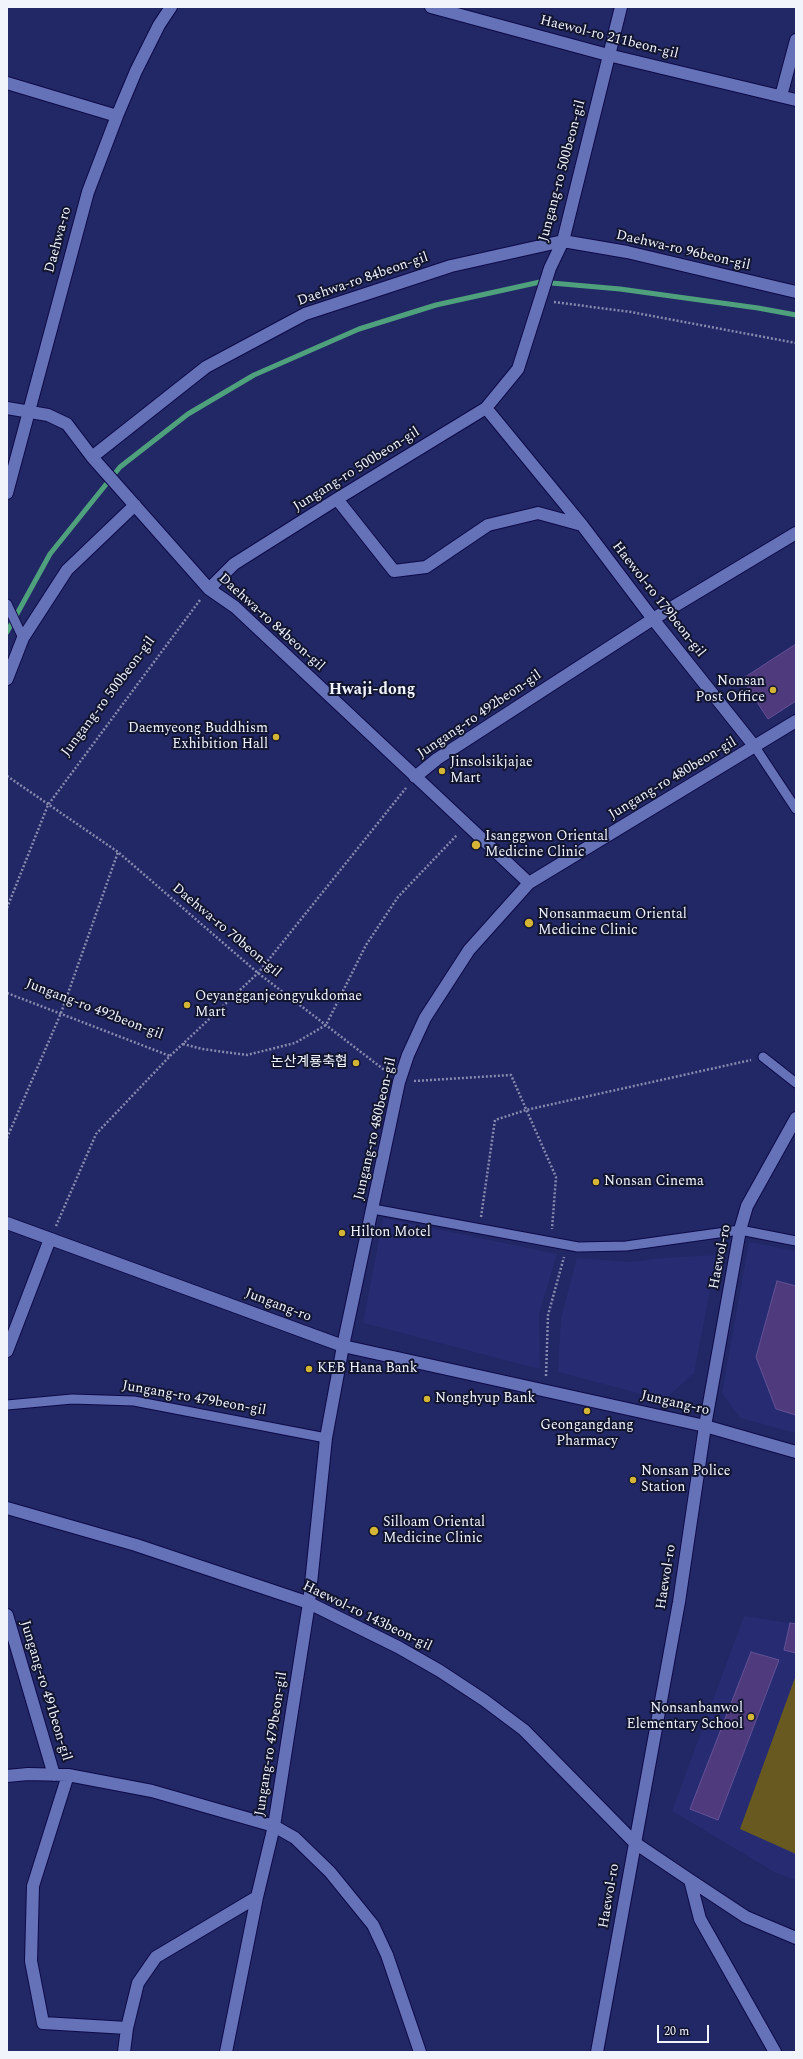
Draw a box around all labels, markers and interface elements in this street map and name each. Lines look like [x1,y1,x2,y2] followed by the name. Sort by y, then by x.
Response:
[538,13,680,63] street label: Haewol-ro 211beon-gil
[536,98,590,244] street label: Jungang-ro 500beon-gil
[42,205,76,275] street label: Daehwa-ro
[614,227,752,275] street label: Daehwa-ro 96beon-gil
[295,250,431,310] street label: Daehwa-ro 84beon-gil
[291,424,423,516] street label: Jungang-ro 500beon-gil
[608,539,708,661] street label: Haewol-ro 179beon-gil
[214,571,328,675] street label: Daehwa-ro 84beon-gil
[58,634,160,760] street label: Jungang-ro 500beon-gil
[415,667,545,763] street label: Jungang-ro 492beon-gil
[696,674,765,706] place label: Nonsan Post Office
[329,681,415,701] district label: Hwaji-dong
[768,685,778,695] marker: Nonsan Post Office
[128,721,268,754] place label: Daemyeong Buddhism Exhibition Hall
[271,732,281,742] marker: Daemyeong Buddhism Exhibition Hall
[606,734,740,824] street label: Jungang-ro 480beon-gil
[450,755,533,788] place label: Jinsolsikjajae Mart
[437,766,447,776] marker: Jinsolsikjajae Mart
[485,829,608,862] place label: Isanggwon Oriental Medicine Clinic
[470,839,482,851] marker: Isanggwon Oriental Medicine Clinic
[168,880,284,982] street label: Daehwa-ro 70beon-gil
[538,907,687,940] place label: Nonsanmaeum Oriental Medicine Clinic
[523,917,535,929] marker: Nonsanmaeum Oriental Medicine Clinic
[23,976,165,1044] street label: Jungang-ro 492beon-gil
[195,989,362,1022] place label: Oeyangganjeongyukdomae Mart
[182,1000,192,1010] marker: Oeyangganjeongyukdomae Mart
[271,1055,348,1071] place label: 논산계룡축협
[351,1056,401,1202] street label: Jungang-ro 480beon-gil
[351,1058,361,1068] marker: 논산계룡축협
[604,1174,704,1190] place label: Nonsan Cinema
[591,1177,601,1187] marker: Nonsan Cinema
[707,1223,735,1291] street label: Haewol-ro
[350,1225,431,1241] place label: Hilton Motel
[337,1228,347,1238] marker: Hilton Motel
[243,1286,313,1326] street label: Jungang-ro
[317,1361,418,1377] place label: KEB Hana Bank
[304,1364,314,1374] marker: KEB Hana Bank
[121,1378,267,1420] street label: Jungang-ro 479beon-gil
[639,1388,711,1420] street label: Jungang-ro
[435,1391,535,1407] place label: Nonghyup Bank
[422,1394,432,1404] marker: Nonghyup Bank
[582,1406,592,1416] marker: Geongangdang Pharmacy
[540,1418,634,1450] place label: Geongangdang Pharmacy
[641,1464,731,1496] place label: Nonsan Police Station
[628,1475,638,1485] marker: Nonsan Police Station
[383,1515,485,1548] place label: Silloam Oriental Medicine Clinic
[368,1525,380,1537] marker: Silloam Oriental Medicine Clinic
[654,1543,680,1611] street label: Haewol-ro
[300,1578,434,1656] street label: Haewol-ro 143beon-gil
[16,1619,74,1763] street label: Jungang-ro 491beon-gil
[252,1671,292,1817] street label: Jungang-ro 479beon-gil
[627,1701,743,1734] place label: Nonsanbanwol Elementary School
[746,1712,756,1722] marker: Nonsanbanwol Elementary School
[596,1862,624,1930] street label: Haewol-ro
[659,2017,711,2043] scale bar
[664,2022,689,2041] text: 20 m

